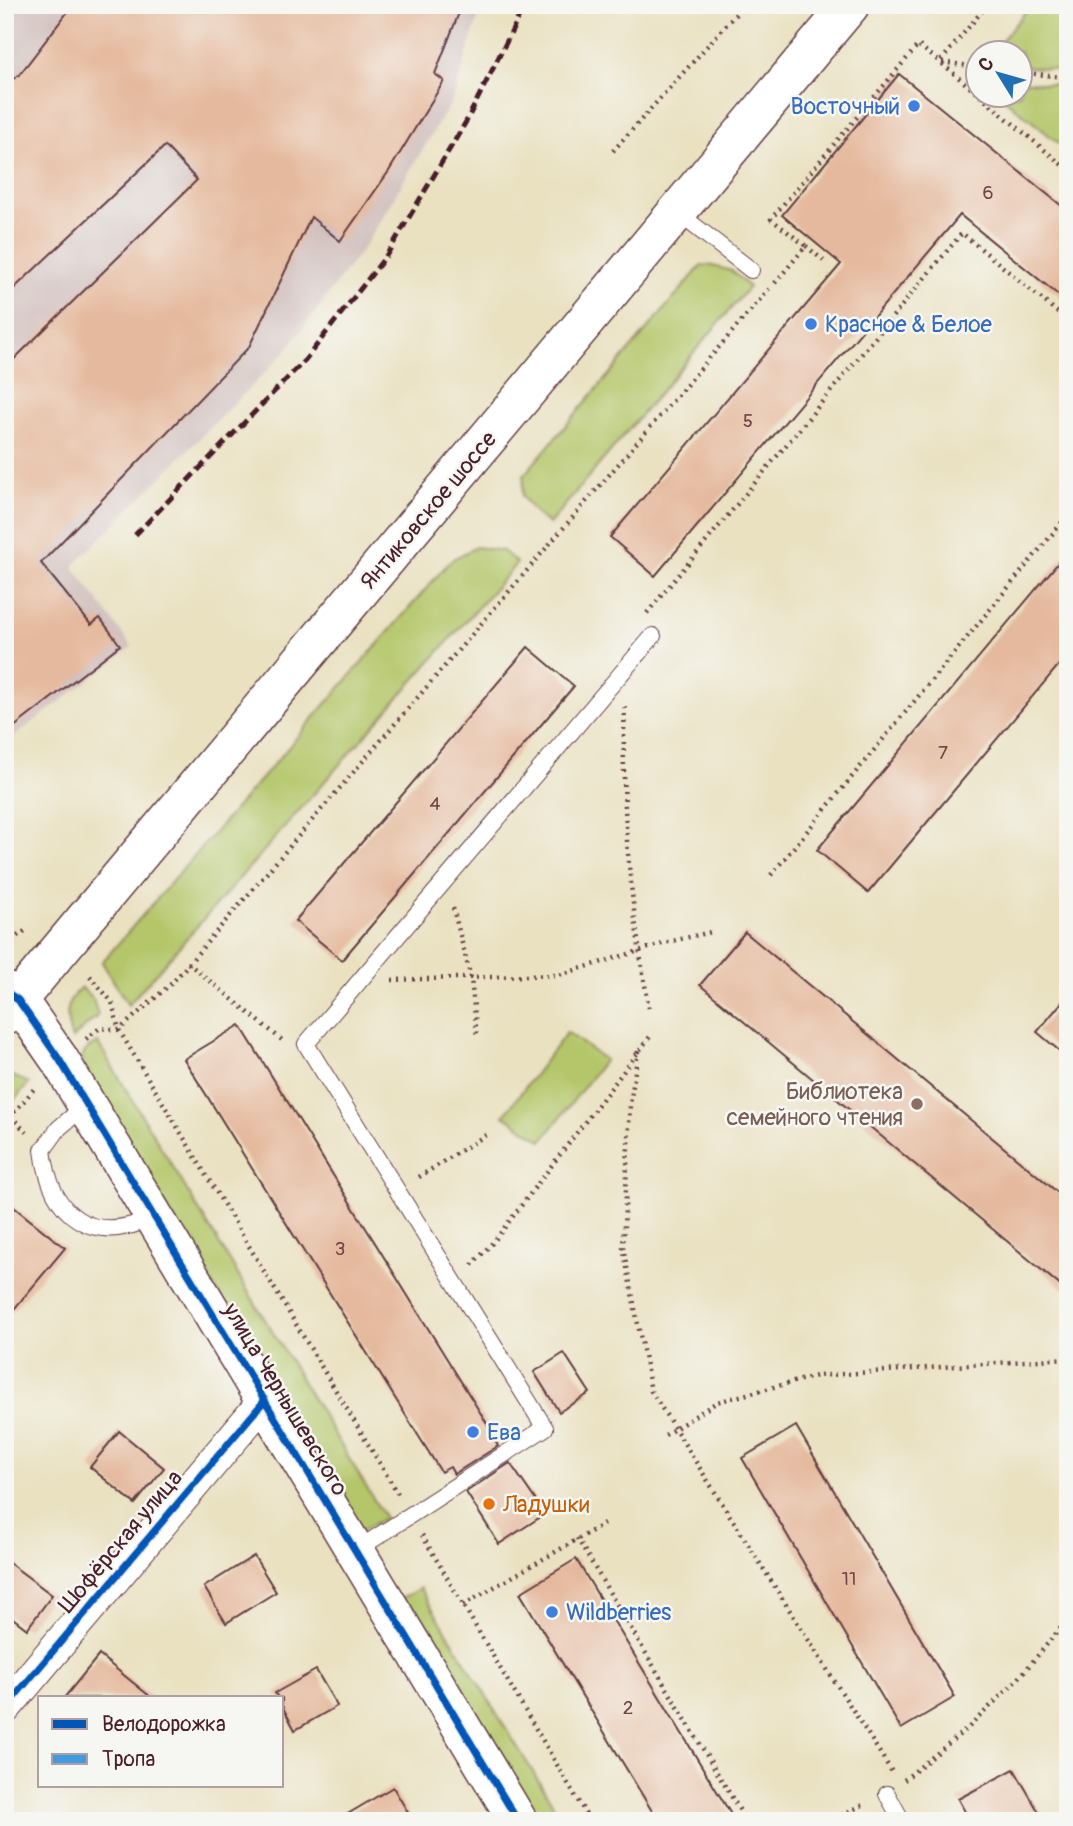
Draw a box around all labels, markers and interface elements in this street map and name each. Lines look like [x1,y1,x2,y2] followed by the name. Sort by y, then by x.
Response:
[964,38,1034,108] north arrow
[973,52,999,76] text: С
[791,92,900,121] place label: Восточный
[906,98,922,114] marker: Восточный
[982,181,994,205] house number: 6
[825,310,993,339] place label: Красное & Белое
[803,316,819,332] marker: Красное & Белое
[743,409,753,433] house number: 5
[354,425,503,595] street label: Янтиковское шоссе
[938,741,948,765] house number: 7
[429,792,441,816] house number: 4
[726,1077,903,1132] place label: Библиотека семейного чтения
[909,1096,925,1112] marker: Библиотека семейного чтения
[335,1237,345,1261] house number: 3
[216,1297,355,1501] street label: улица Чернышевского
[487,1418,521,1447] place label: Ева
[465,1424,481,1440] marker: Ева
[52,1464,189,1619] street label: Шофёрская улица
[502,1490,590,1519] place label: Ладушки
[481,1496,497,1512] marker: Ладушки
[842,1567,856,1591] house number: 11
[566,1598,671,1627] place label: Wildberries
[544,1604,560,1620] marker: Wildberries
[38,1696,284,1787] legend
[623,1696,633,1720] house number: 2
[102,1711,226,1738] text: Велодорожка
[102,1746,155,1773] text: Тропа

